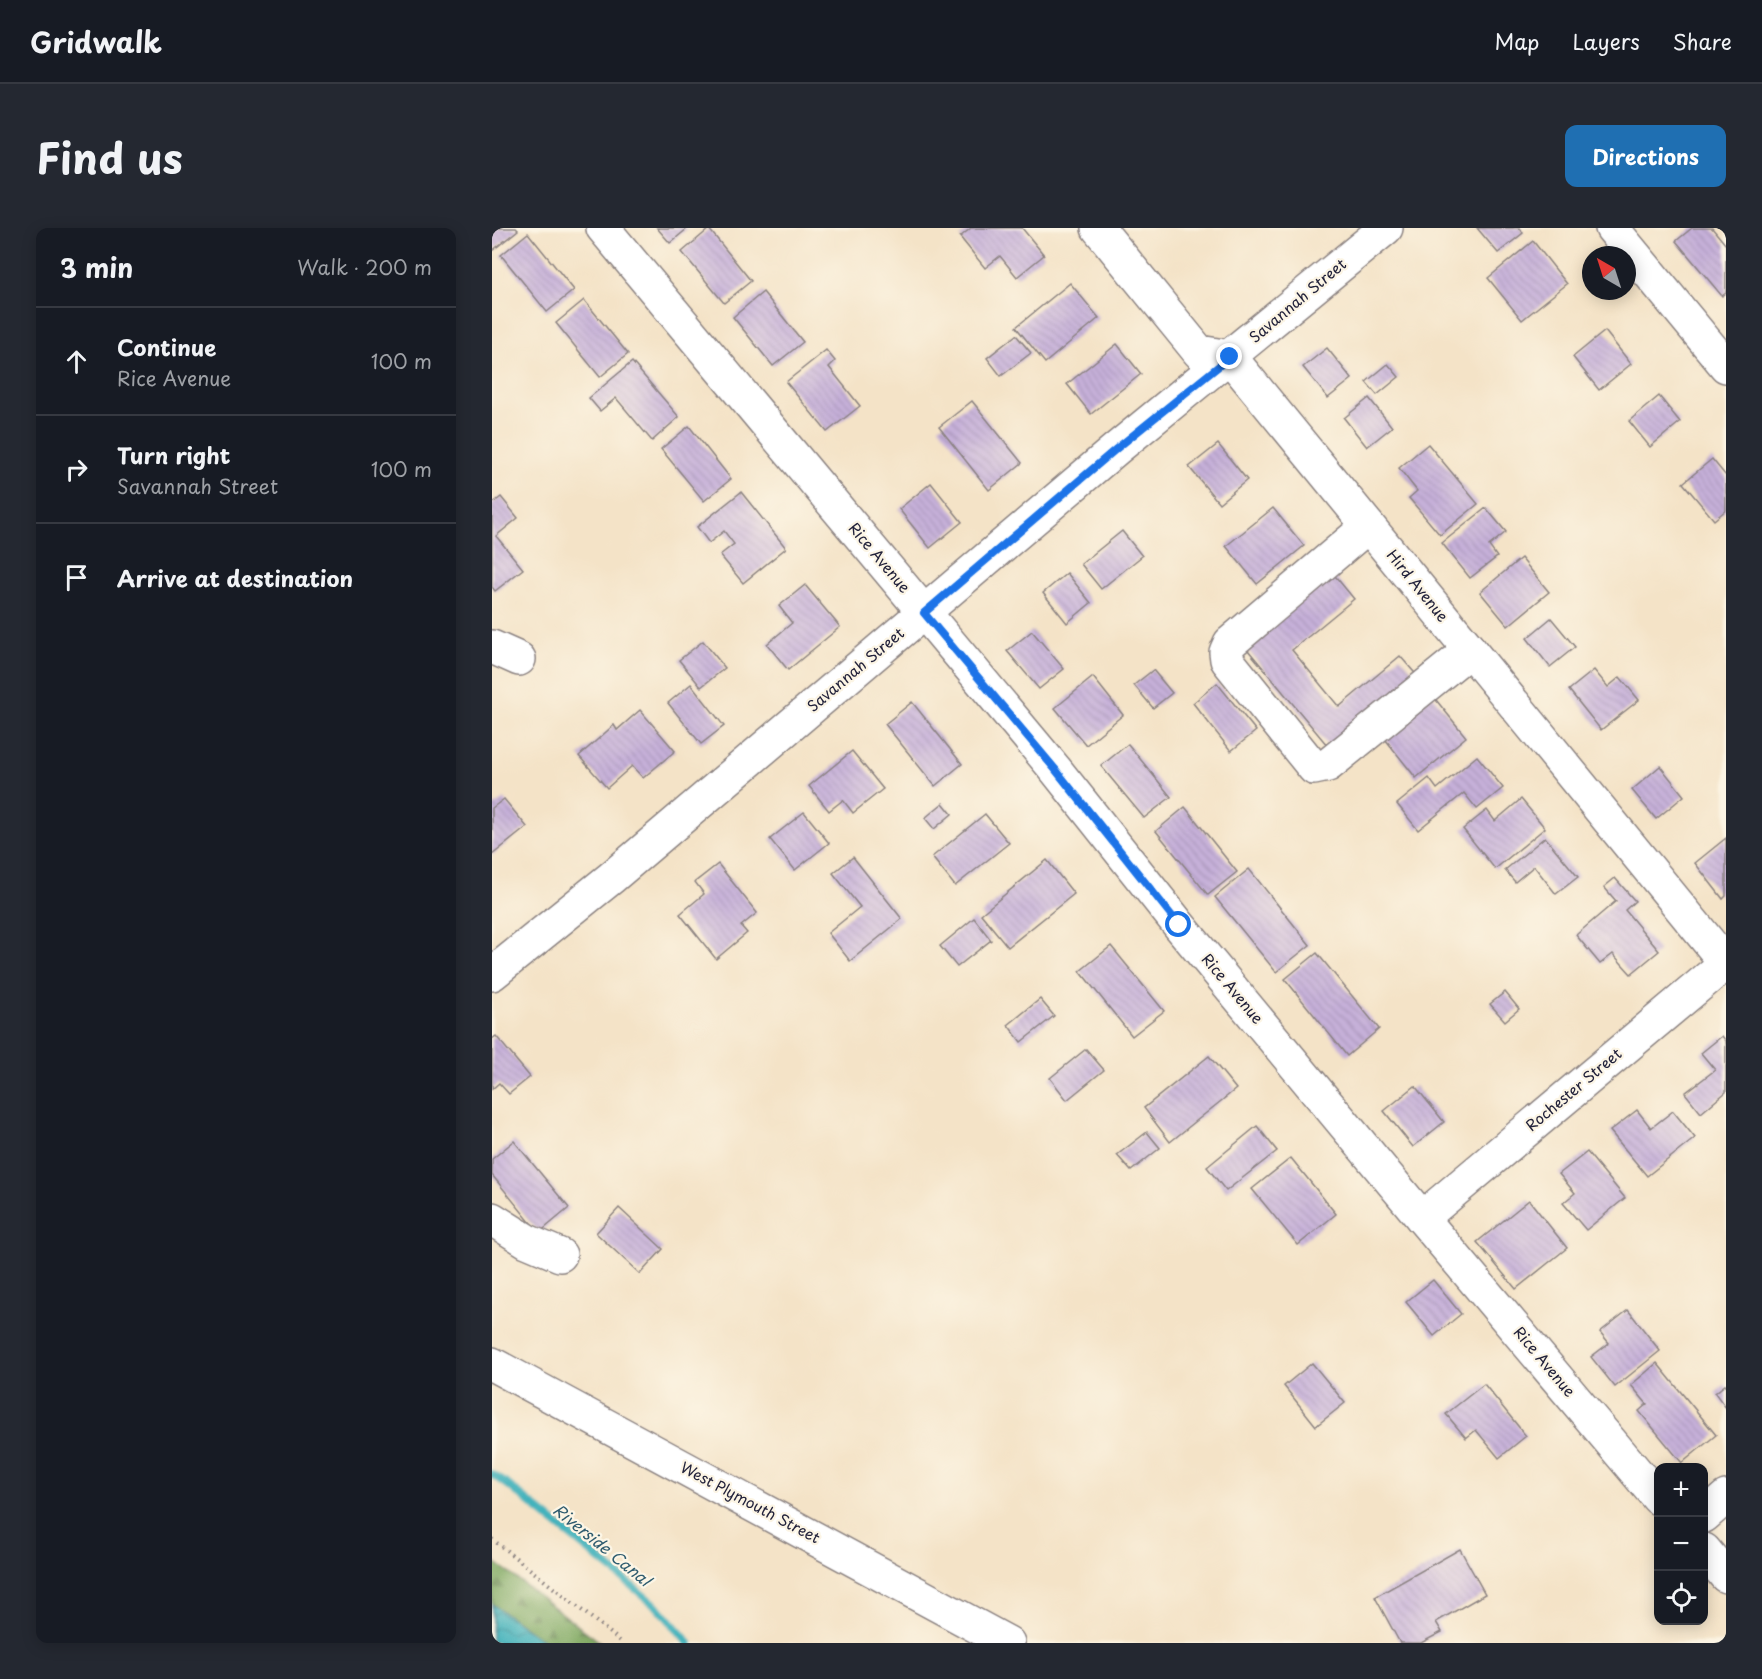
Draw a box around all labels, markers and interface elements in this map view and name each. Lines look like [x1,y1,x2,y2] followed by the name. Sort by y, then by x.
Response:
[30,20,162,63] text: Gridwalk
[1495,25,1539,57] text: Map
[1572,25,1640,57] text: Layers
[1673,25,1732,57] text: Share
[36,125,183,188] text: Find us
[1565,125,1726,187] button: Directions
[1582,246,1636,300] north arrow
[60,248,133,287] text: 3 min
[297,252,432,282] text: Walk · 200 m
[1243,252,1351,347] street label: Savannah Street
[117,330,216,363] text: Continue
[1216,343,1242,369] route end
[60,345,93,378] icon: ahead
[371,346,432,376] text: 100 m
[117,363,231,393] text: Rice Avenue
[117,438,230,471] text: Turn right
[60,453,93,486] icon: right
[371,454,432,484] text: 100 m
[117,471,278,501] text: Savannah Street
[844,517,916,597] street label: Rice Avenue
[1382,544,1455,626] street label: Hird Avenue
[60,561,93,594] icon: arrive
[117,561,353,594] text: Arrive at destination
[801,621,909,716] street label: Savannah Street
[1165,911,1191,937] route start
[1197,948,1269,1028] street label: Rice Avenue
[1520,1042,1626,1136] street label: Rochester Street
[1509,1321,1581,1401] street label: Rice Avenue
[677,1455,825,1548] street label: West Plymouth Street
[1654,1463,1708,1625] map controls
[1654,1463,1708,1517] button: +
[549,1497,659,1593] water label: Riverside Canal
[1654,1517,1708,1571] button: −
[1654,1571,1708,1625] button: locate

